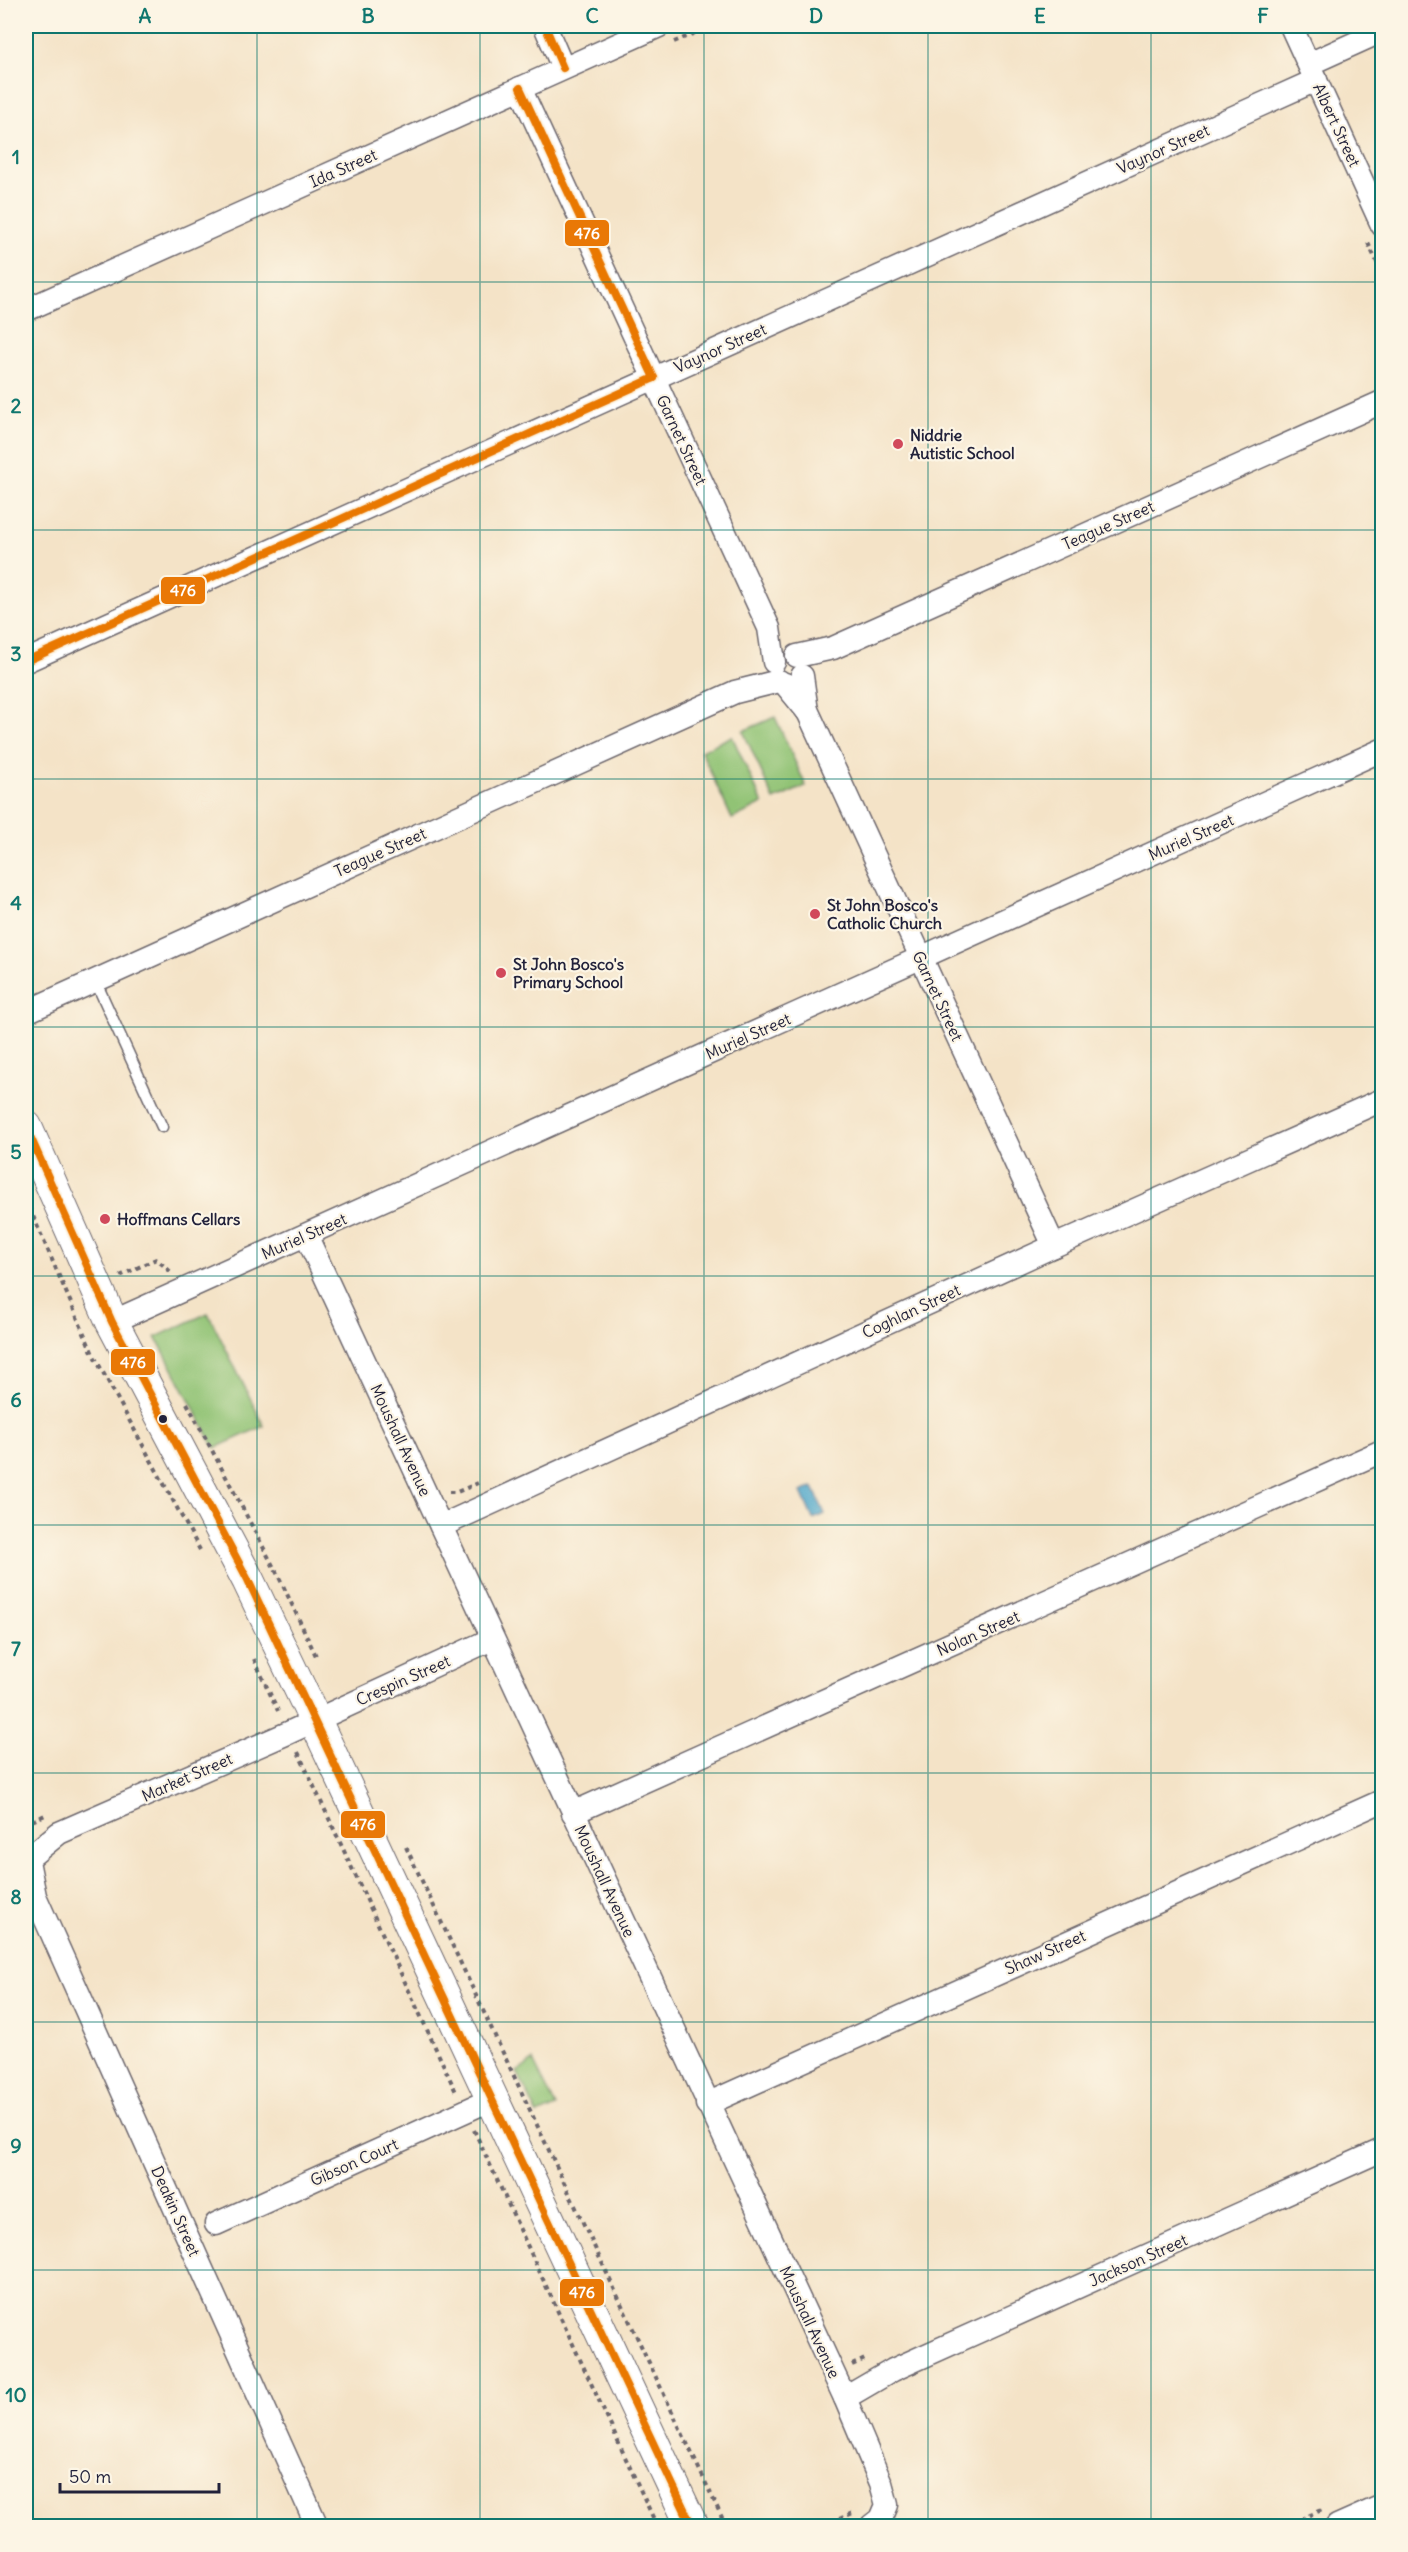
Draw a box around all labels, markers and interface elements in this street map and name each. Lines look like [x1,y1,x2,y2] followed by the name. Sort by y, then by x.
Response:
[139,3,152,28] text: A
[361,3,375,28] text: B
[585,3,599,28] text: C
[809,3,823,28] text: D
[1034,3,1046,28] text: E
[1257,3,1269,28] text: F
[1309,80,1365,170] street label: Albert Street
[1114,120,1213,178] street label: Vaynor Street
[12,144,20,169] text: 1
[306,144,380,192] street label: Ida Street
[564,219,610,247] line badge: 476
[574,223,600,243] text: 476
[671,319,770,377] street label: Vaynor Street
[652,392,712,489] street label: Garnet Street
[11,393,22,418] text: 2
[910,425,1015,463] place label: Niddrie Autistic School
[891,437,905,451] marker: Niddrie Autistic School
[1059,496,1158,554] street label: Teague Street
[160,576,206,605] line badge: 476
[170,580,196,600] text: 476
[10,641,22,666] text: 3
[1145,809,1237,865] street label: Muriel Street
[331,823,430,881] street label: Teague Street
[10,890,22,915] text: 4
[827,895,942,933] place label: St John Bosco's Catholic Church
[808,907,822,921] marker: St John Bosco's Catholic Church
[908,948,968,1045] street label: Garnet Street
[513,954,624,993] place label: St John Bosco's Primary School
[494,966,508,980] marker: St John Bosco's Primary School
[702,1008,794,1064] street label: Muriel Street
[10,1139,22,1164] text: 5
[258,1208,350,1264] street label: Muriel Street
[117,1209,240,1229] place label: Hoffmans Cellars
[98,1212,112,1226] marker: Hoffmans Cellars
[859,1279,964,1342] street label: Coghlan Street
[110,1348,156,1376] line badge: 476
[120,1352,146,1372] text: 476
[366,1381,436,1499] street label: Moushall Avenue
[10,1387,22,1412] text: 6
[157,1413,169,1425] unlabelled marker
[934,1606,1023,1660] street label: Nolan Street
[11,1636,21,1661] text: 7
[353,1650,454,1710] street label: Crespin Street
[139,1748,236,1806] street label: Market Street
[340,1810,386,1839] line badge: 476
[350,1814,376,1834] text: 476
[570,1822,640,1940] street label: Moushall Avenue
[10,1884,22,1909] text: 8
[1001,1925,1089,1979] street label: Shaw Street
[10,2133,22,2158] text: 9
[307,2134,402,2190] street label: Gibson Court
[147,2163,205,2260] street label: Deakin Street
[1086,2229,1191,2291] street label: Jackson Street
[775,2263,845,2381] street label: Moushall Avenue
[559,2278,605,2307] line badge: 476
[569,2282,595,2302] text: 476
[5,2382,27,2407] text: 10
[60,2456,219,2494] scale bar
[69,2465,111,2488] text: 50 m

